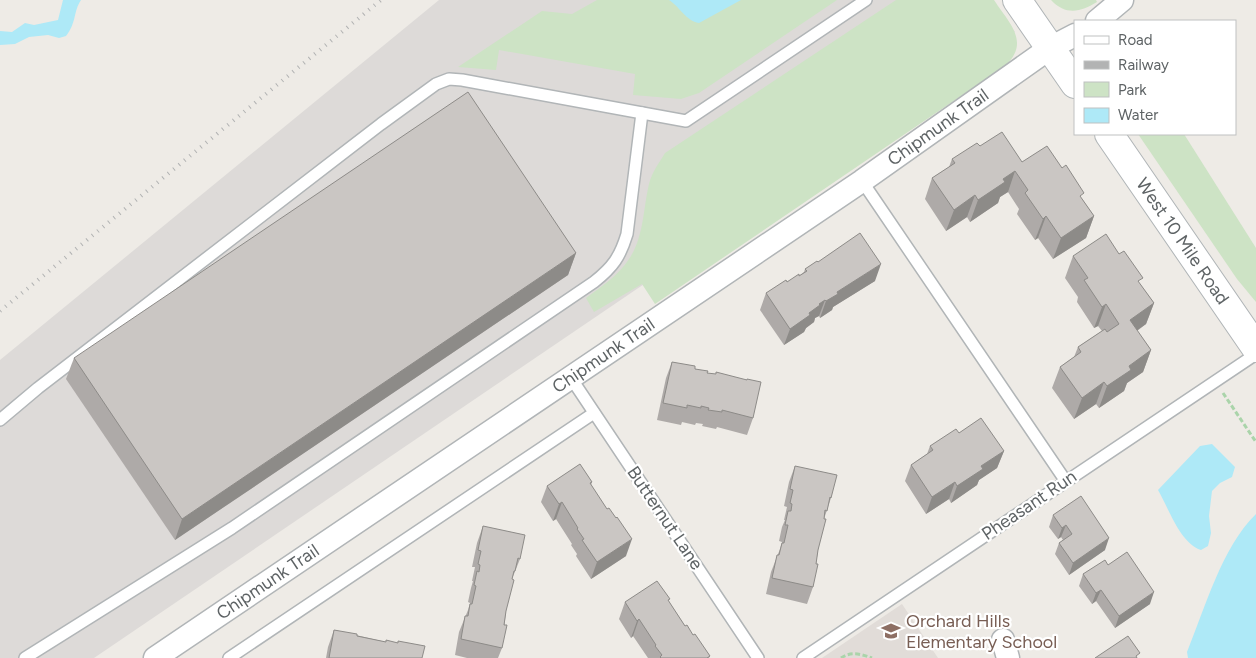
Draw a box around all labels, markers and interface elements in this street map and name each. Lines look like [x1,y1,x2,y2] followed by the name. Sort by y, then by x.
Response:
[1074,20,1236,135] legend
[1118,31,1153,49] text: Road
[1118,56,1169,74] text: Railway
[1118,81,1147,99] text: Park
[883,84,993,171] street label: Chipmunk Trail
[1118,106,1158,124] text: Water
[1131,174,1234,309] street label: West 10 Mile Road
[548,313,659,398] street label: Chipmunk Trail
[622,462,708,574] street label: Butternut Lane
[977,465,1081,545] street label: Pheasant Run
[212,540,323,624] street label: Chipmunk Trail
[906,610,1057,653] place label: Orchard Hills Elementary School
[880,620,902,642] school or university icon: Orchard Hills Elementary School

